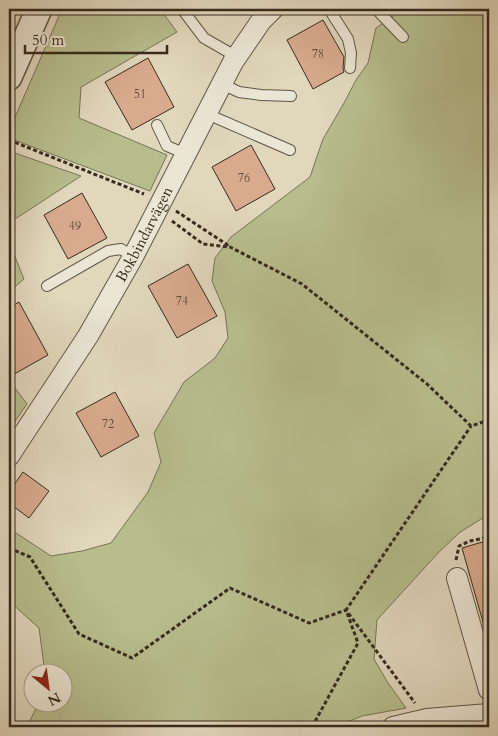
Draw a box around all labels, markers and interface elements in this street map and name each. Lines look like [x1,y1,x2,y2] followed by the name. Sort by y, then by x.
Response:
[25,22,168,54] scale bar
[32,30,64,50] text: 50 m
[312,46,324,62] house number: 78
[134,86,146,102] house number: 51
[238,170,250,186] house number: 76
[111,183,178,286] street label: Bokbindarvägen
[69,218,81,234] house number: 49
[176,293,188,309] house number: 74
[102,416,114,432] house number: 72
[22,664,72,714] north arrow
[44,688,64,710] text: N

